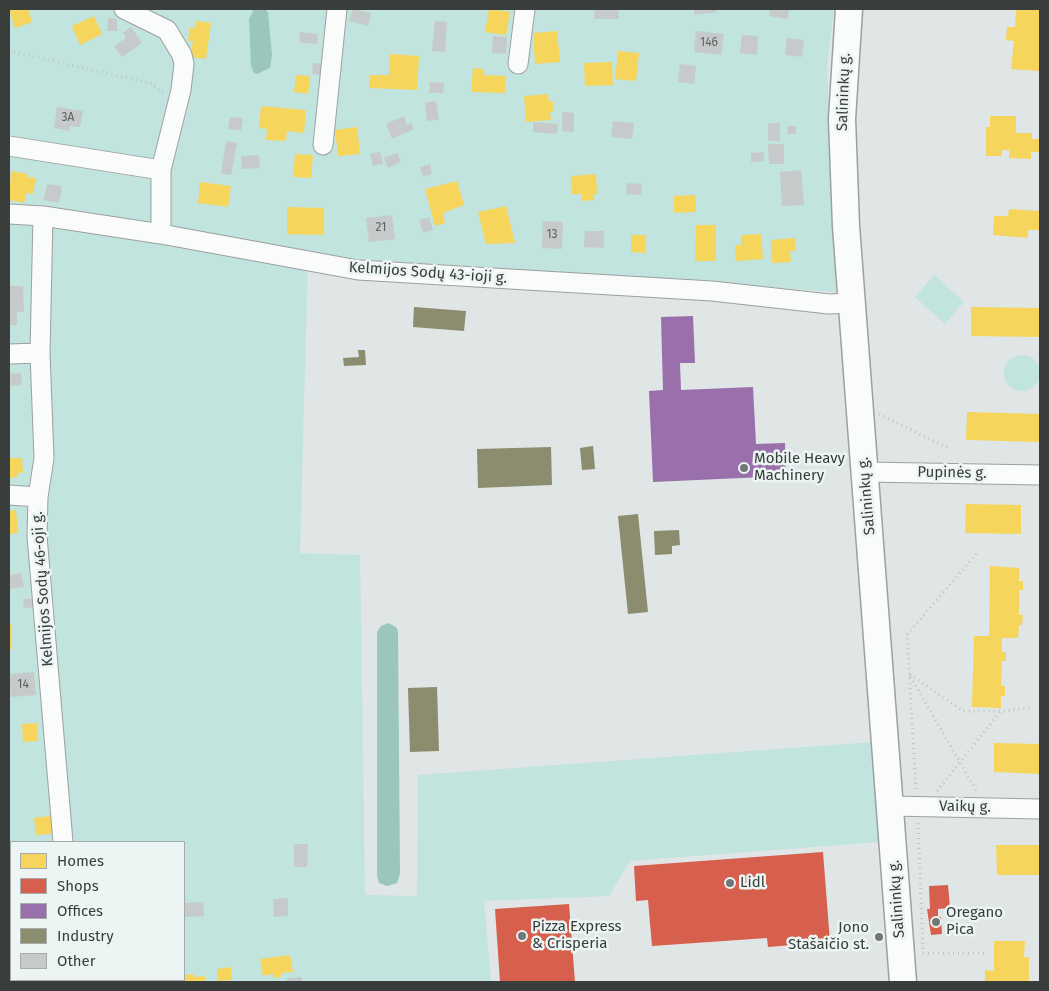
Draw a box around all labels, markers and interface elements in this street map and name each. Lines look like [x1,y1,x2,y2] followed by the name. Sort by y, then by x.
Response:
[700,36,718,50] house number: 146
[834,53,854,131] street label: Salininkų g.
[62,111,74,125] house number: 3A
[376,221,386,235] house number: 21
[546,228,558,242] house number: 13
[348,258,508,288] street label: Kelmijos Sodų 43-ioji g.
[754,450,845,485] place label: Mobile Heavy Machinery
[855,456,879,536] street label: Salininkų g.
[738,462,750,474] marker: Mobile Heavy Machinery
[917,463,987,483] street label: Pupinės g.
[29,511,57,667] street label: Kelmijos Sodų 46-oji g.
[17,678,29,692] house number: 14
[939,798,991,816] street label: Vaikų g.
[10,841,185,981] legend
[57,852,104,870] text: Homes
[885,859,909,939] street label: Salininkų g.
[740,874,765,892] place label: Lidl
[57,877,99,895] text: Shops
[724,877,736,889] marker: Lidl
[57,902,103,920] text: Offices
[946,904,1003,939] place label: Oregano Pica
[930,916,942,928] marker: Oregano Pica
[532,918,622,953] place label: Pizza Express & Crisperia
[788,919,869,954] place label: Jono Stašaičio st.
[57,927,114,945] text: Industry
[516,930,528,942] marker: Pizza Express & Crisperia
[873,931,885,943] marker: Jono Stašaičio st.
[57,952,96,970] text: Other

